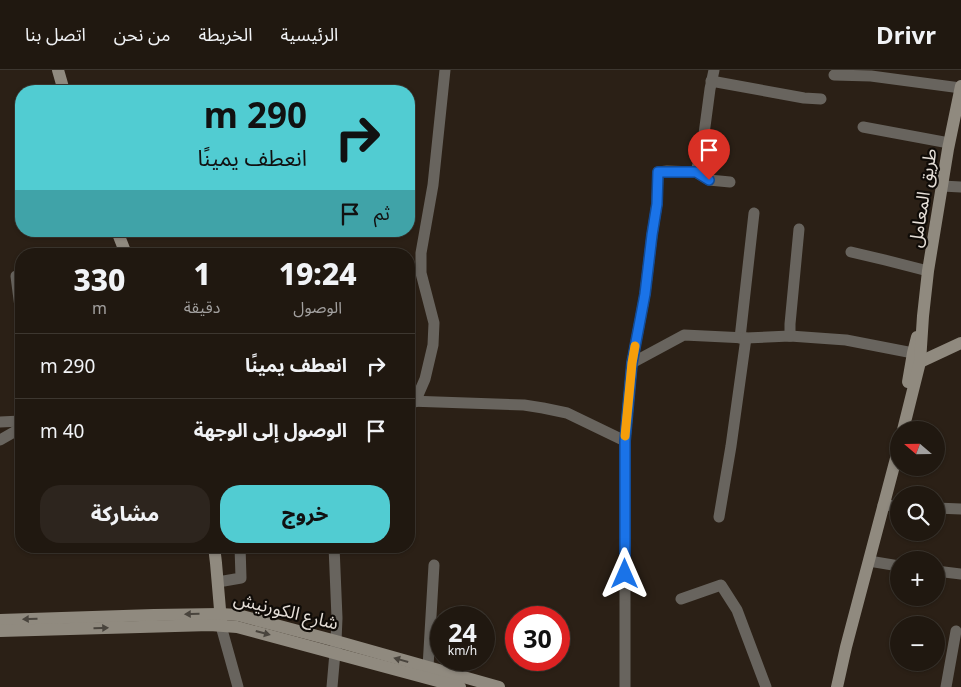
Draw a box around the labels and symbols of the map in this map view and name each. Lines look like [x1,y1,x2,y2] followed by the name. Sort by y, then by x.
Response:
[688,129,730,180] pin
[902,147,942,249] street label: طريق المعامل
[890,421,945,476] north arrow
[598,547,650,599] position arrow
[231,585,341,638] street label: شارع الكورنيش
[505,606,570,671] speed limit sign: 30
[184,610,200,618] one-way arrow
[22,615,38,623] one-way arrow
[93,624,109,632] one-way arrow
[255,630,270,638] one-way arrow
[394,655,409,663] one-way arrow

